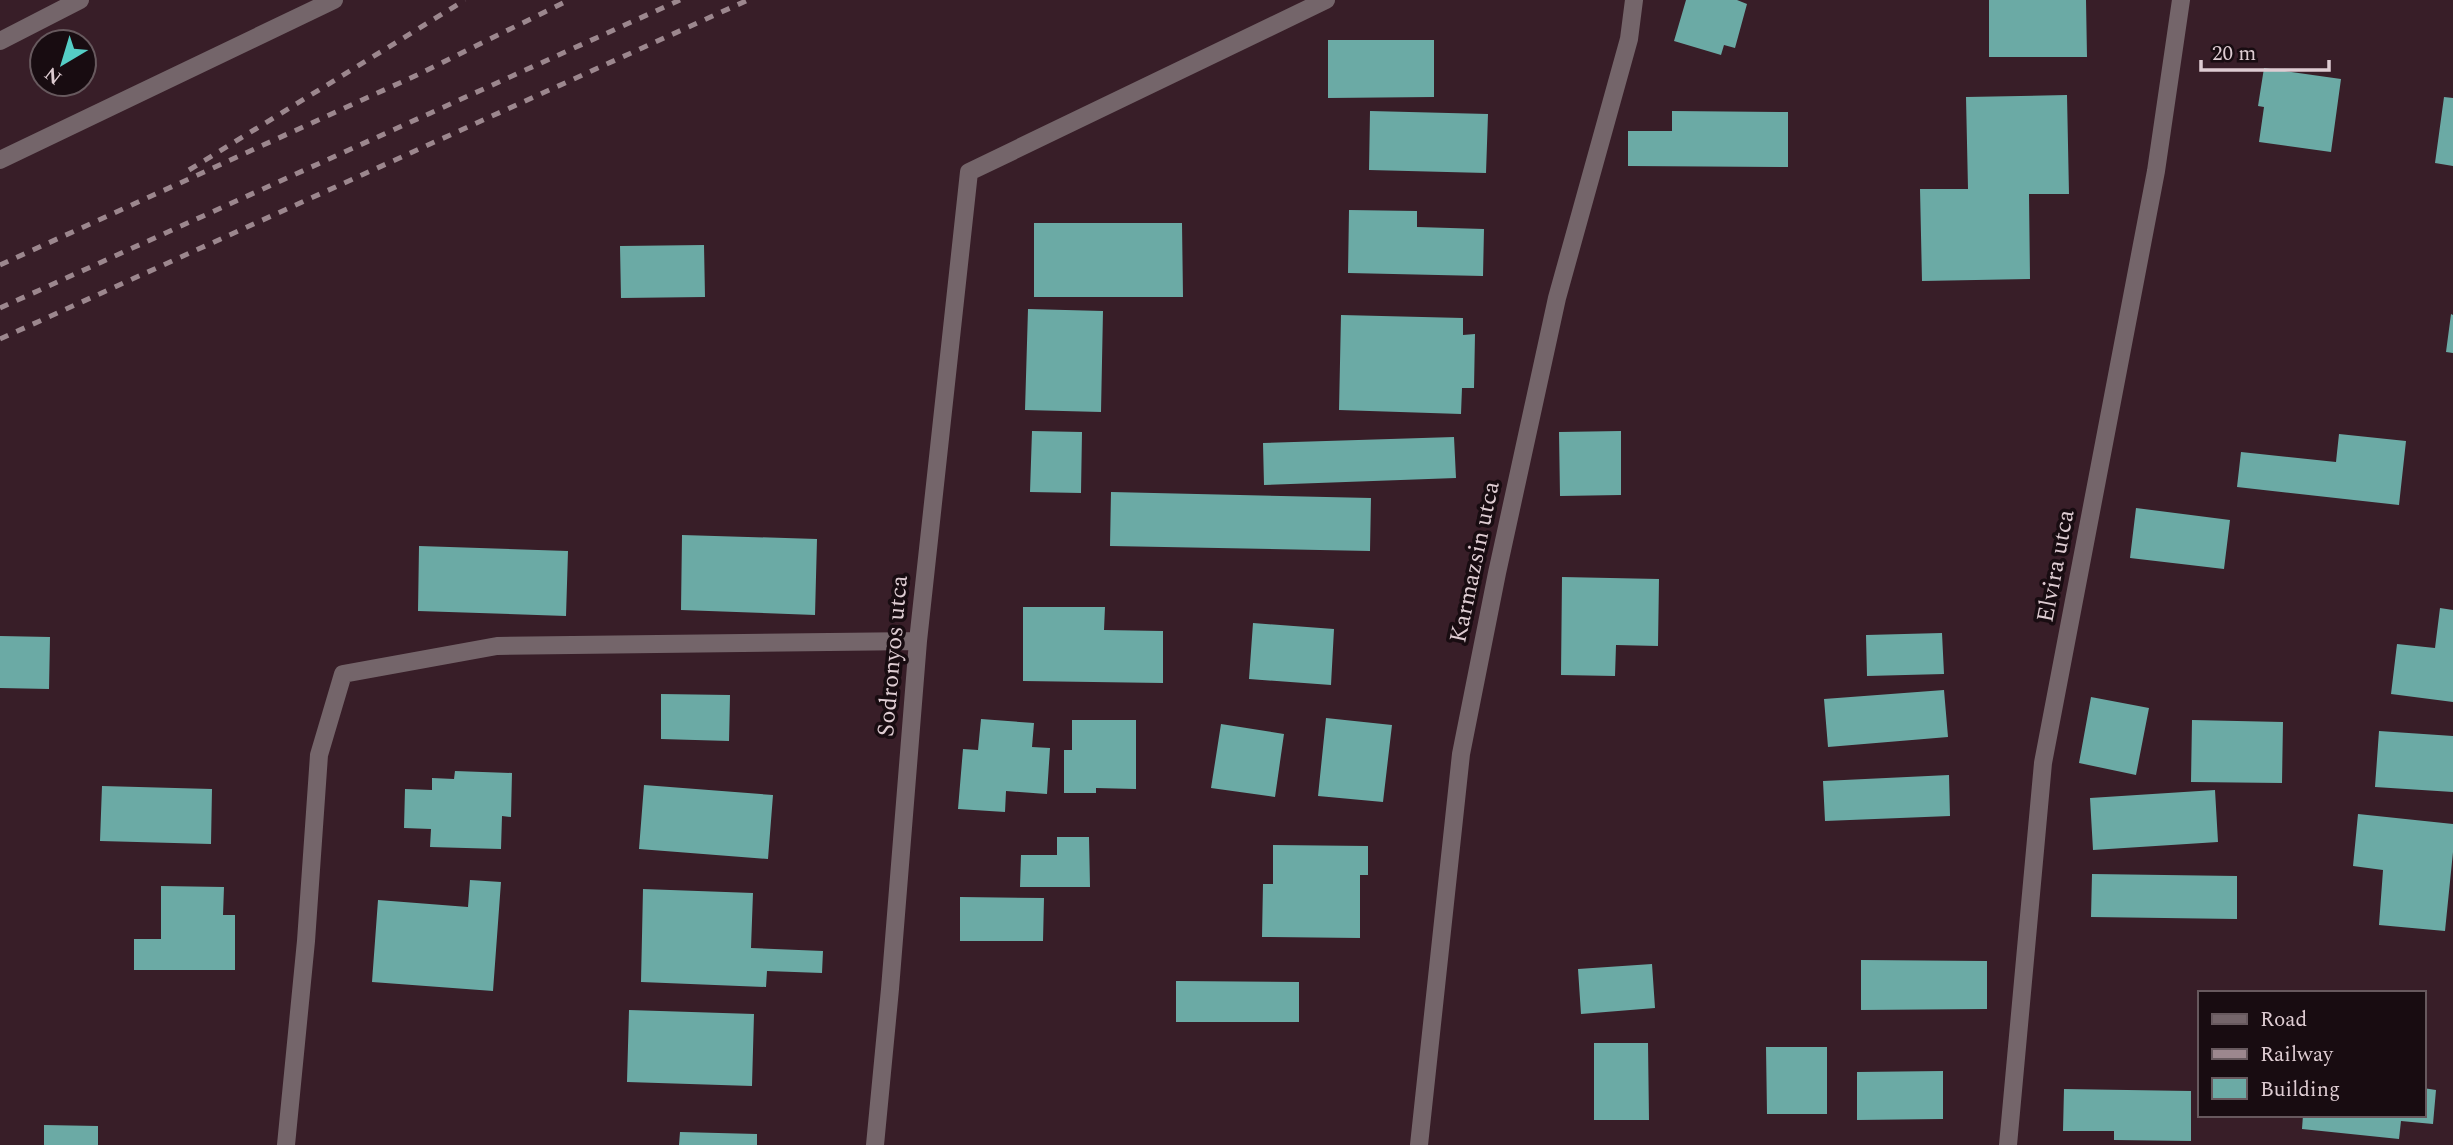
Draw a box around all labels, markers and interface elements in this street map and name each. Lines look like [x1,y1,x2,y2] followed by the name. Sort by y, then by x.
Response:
[28,28,98,98] north arrow
[2201,28,2329,72] scale bar
[2212,38,2256,70] text: 20 m
[38,59,68,91] text: N
[1440,477,1510,646] street label: Karmazsin utca
[2027,506,2085,626] street label: Elvira utca
[868,573,918,738] street label: Sodronyos utca
[2198,991,2425,1117] legend
[2260,1004,2307,1036] text: Road
[2260,1039,2334,1071] text: Railway
[2260,1074,2340,1106] text: Building

